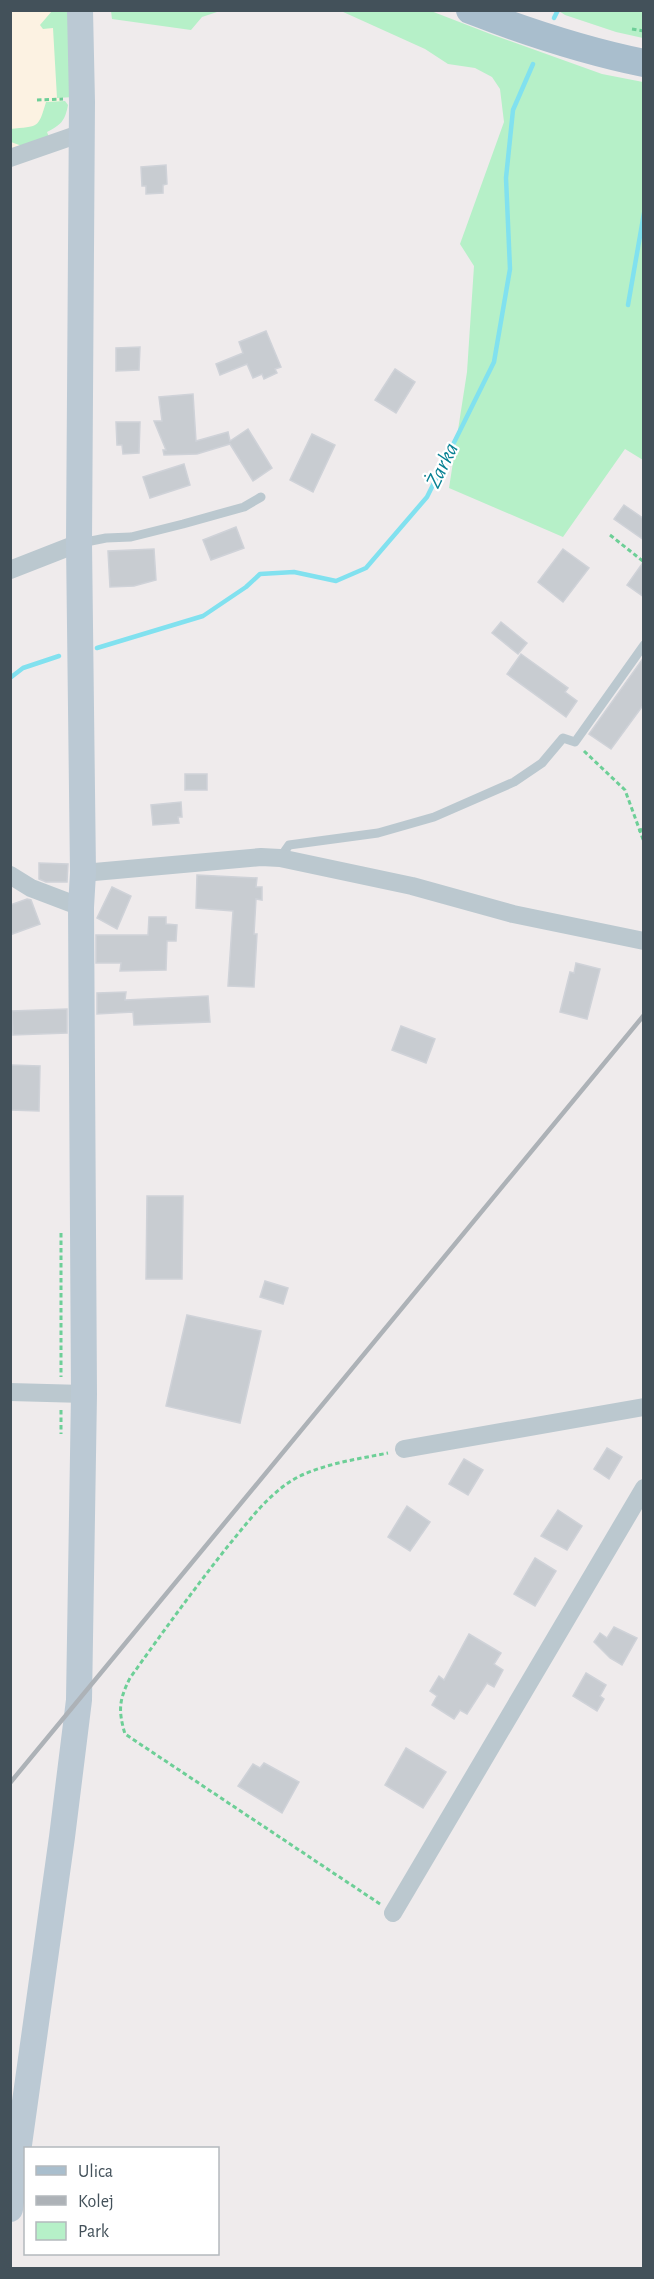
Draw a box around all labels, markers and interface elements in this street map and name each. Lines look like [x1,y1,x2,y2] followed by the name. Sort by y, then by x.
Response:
[422,439,462,491] water label: Żarka
[24,2147,219,2255] legend
[78,2163,113,2181] text: Ulica
[78,2193,114,2211] text: Kolej
[78,2223,110,2241] text: Park

